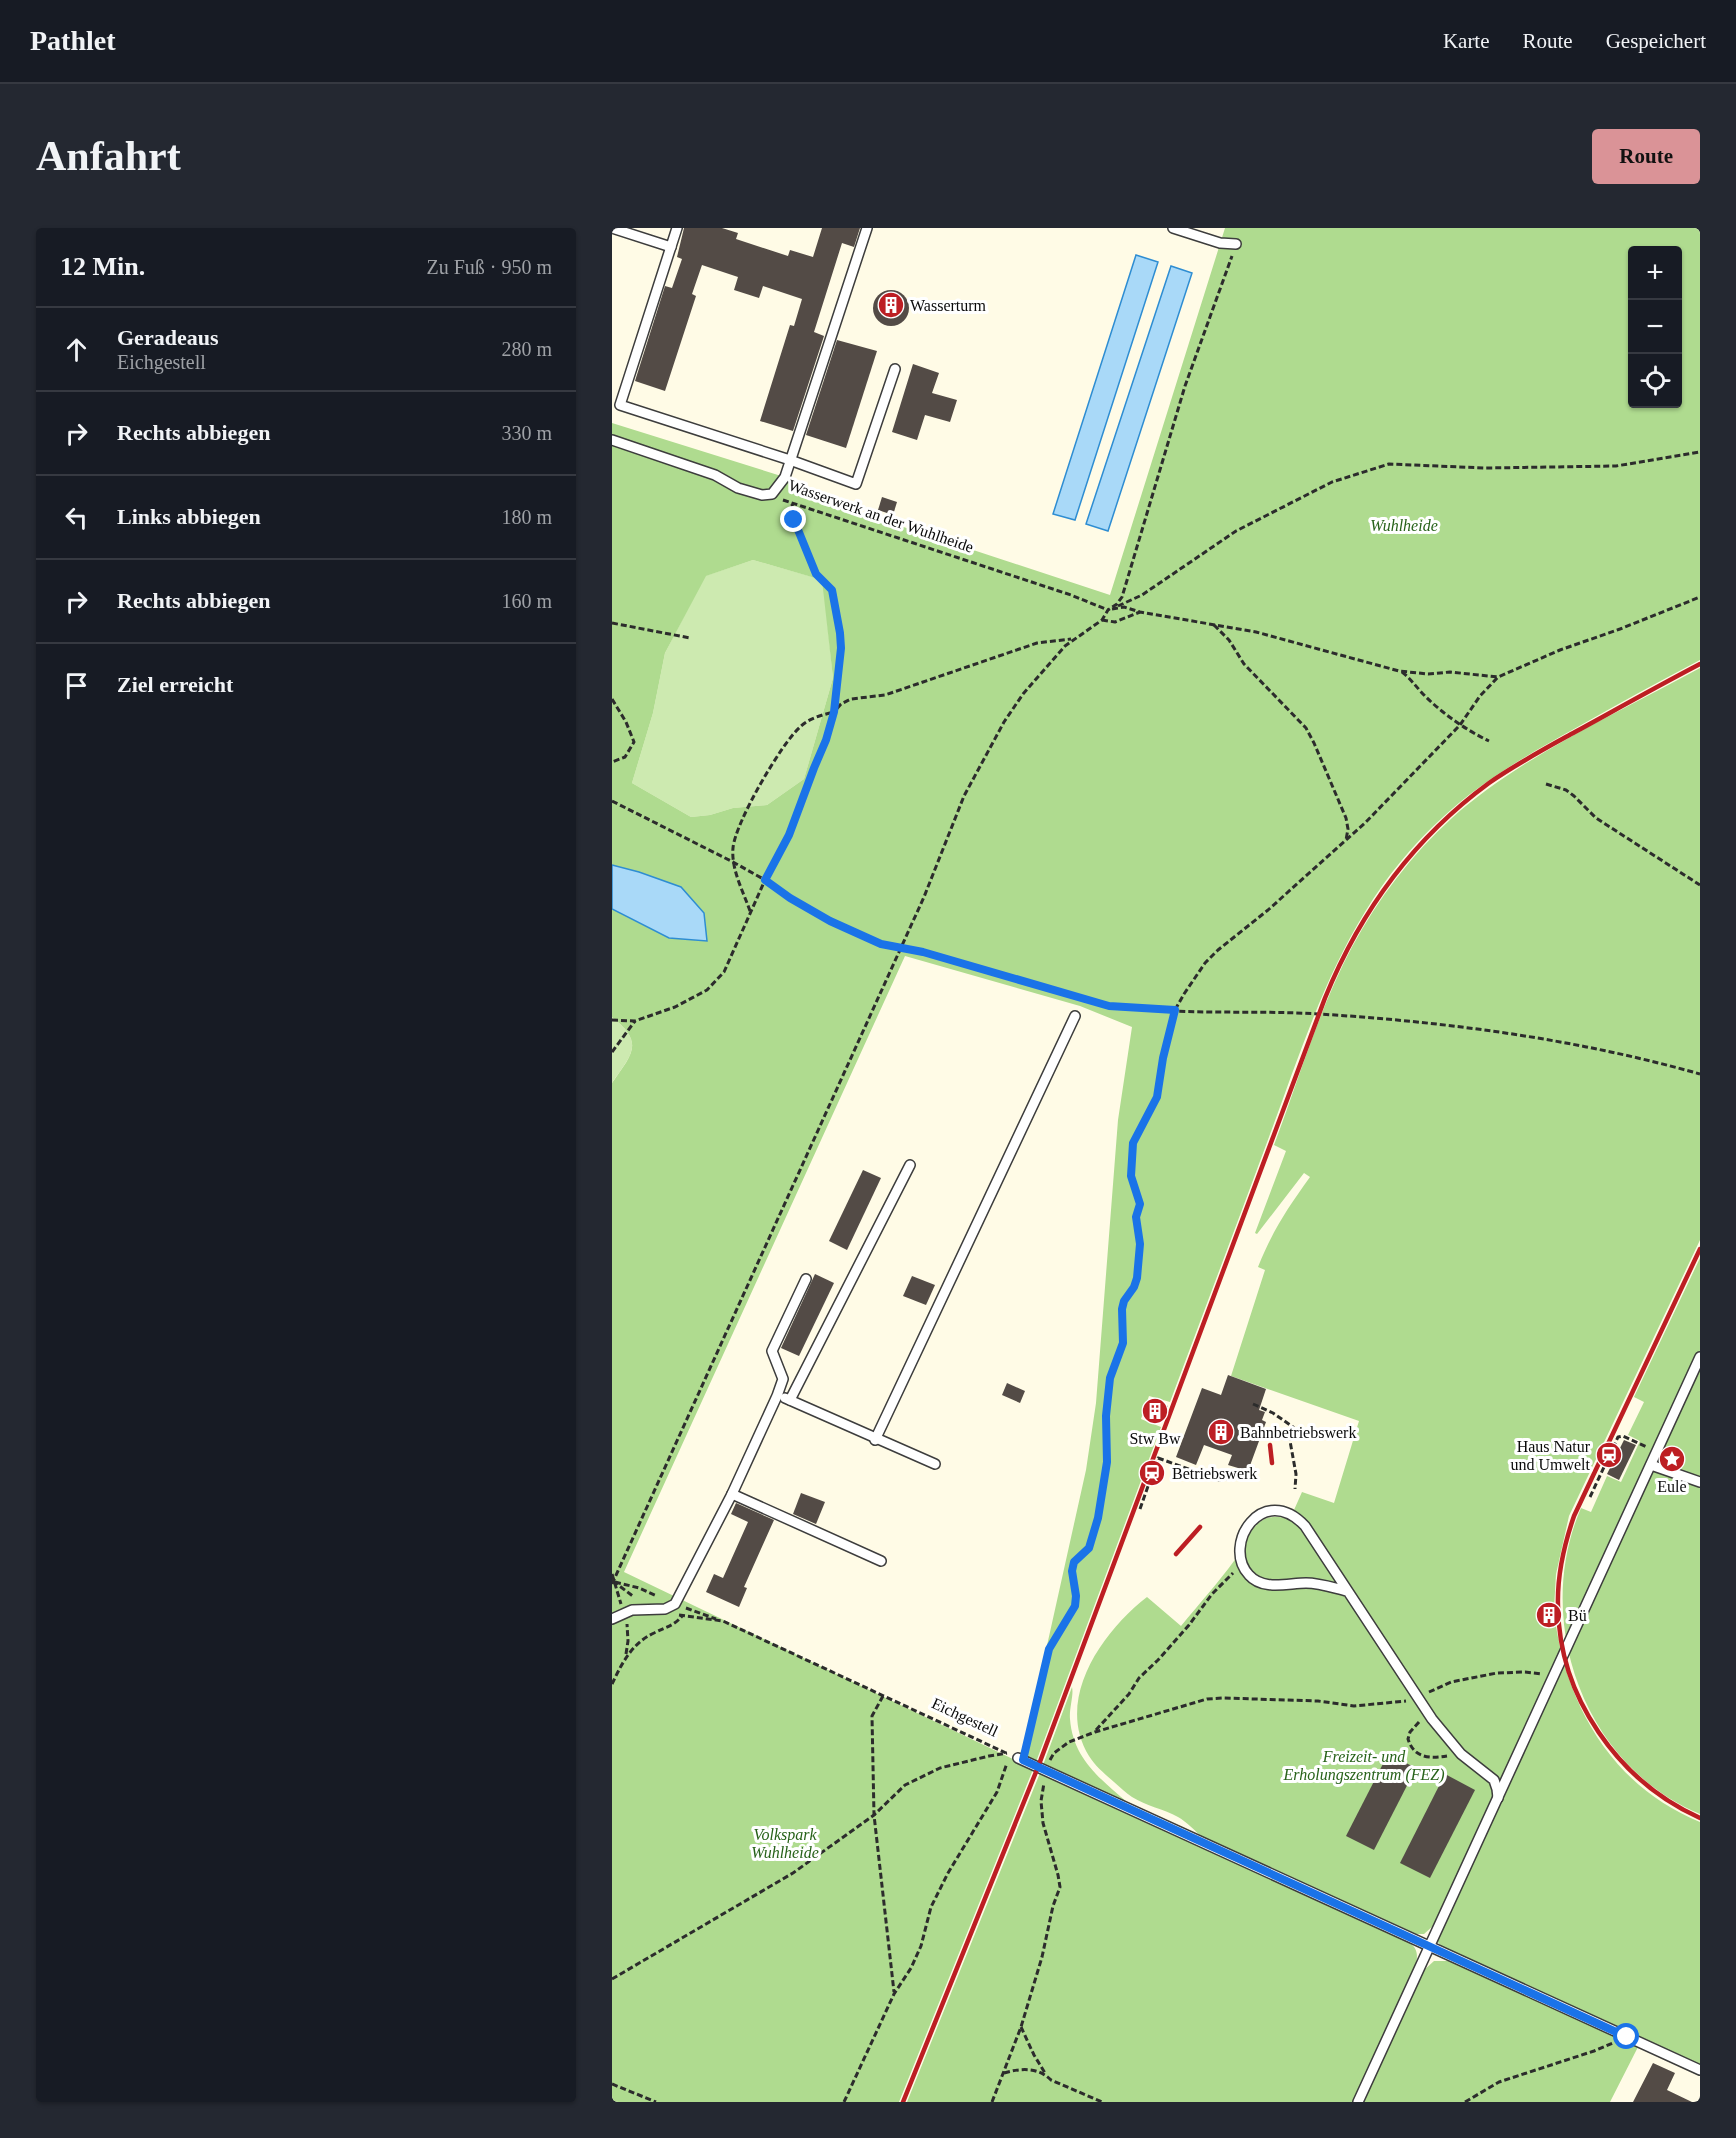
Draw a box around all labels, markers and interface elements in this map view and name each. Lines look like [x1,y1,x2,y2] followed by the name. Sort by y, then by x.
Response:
[30,25,116,56] text: Pathlet
[1443,29,1490,53] text: Karte
[1523,29,1573,53] text: Route
[1606,29,1706,53] text: Gespeichert
[1592,129,1700,184] button: Route
[36,133,181,179] text: Anfahrt
[1628,246,1682,408] map controls
[1628,246,1682,300] button: +
[60,252,145,281] text: 12 Min.
[426,256,552,278] text: Zu Fuß · 950 m
[876,290,906,320] building icon: Wasserturm
[910,297,987,314] place label: Wasserturm
[1628,300,1682,354] button: −
[117,325,218,350] text: Geradeaus
[60,333,93,366] icon: ahead
[501,338,552,360] text: 280 m
[117,351,206,373] text: Eichgestell
[1628,354,1682,408] button: locate
[60,417,93,450] icon: right
[117,420,270,445] text: Rechts abbiegen
[501,422,552,444] text: 330 m
[786,476,976,556] street label: Wasserwerk an der Wuhlheide
[60,501,93,534] icon: left
[117,504,261,529] text: Links abbiegen
[501,506,552,528] text: 180 m
[780,506,806,532] route end
[1370,517,1438,534] park label: Wuhlheide
[60,585,93,618] icon: right
[117,588,270,613] text: Rechts abbiegen
[501,590,552,612] text: 160 m
[60,669,93,702] icon: arrive
[117,672,233,697] text: Ziel erreicht
[1140,1396,1170,1426] building icon: Stw Bw
[1206,1417,1236,1447] building icon: Bahnbetriebswerk
[1240,1424,1356,1441] place label: Bahnbetriebswerk
[1129,1430,1181,1447] place label: Stw Bw
[1510,1438,1591,1473] place label: Haus Natur und Umwelt
[1594,1440,1624,1470] station icon: Haus Natur und Umwelt
[1657,1444,1687,1474] place icon: Eule
[1137,1458,1167,1488] station icon: Betriebswerk
[1172,1465,1257,1482] place label: Betriebswerk
[1657,1478,1687,1495] place label: Eule
[1534,1600,1564,1630] building icon: Bü
[1568,1607,1587,1624] place label: Bü
[929,1694,1001,1741] street label: Eichgestell
[1282,1748,1445,1784] park label: Freizeit- und Erholungszentrum (FEZ)
[751,1826,819,1861] park label: Volkspark Wuhlheide
[1613,2023,1639,2049] route start

